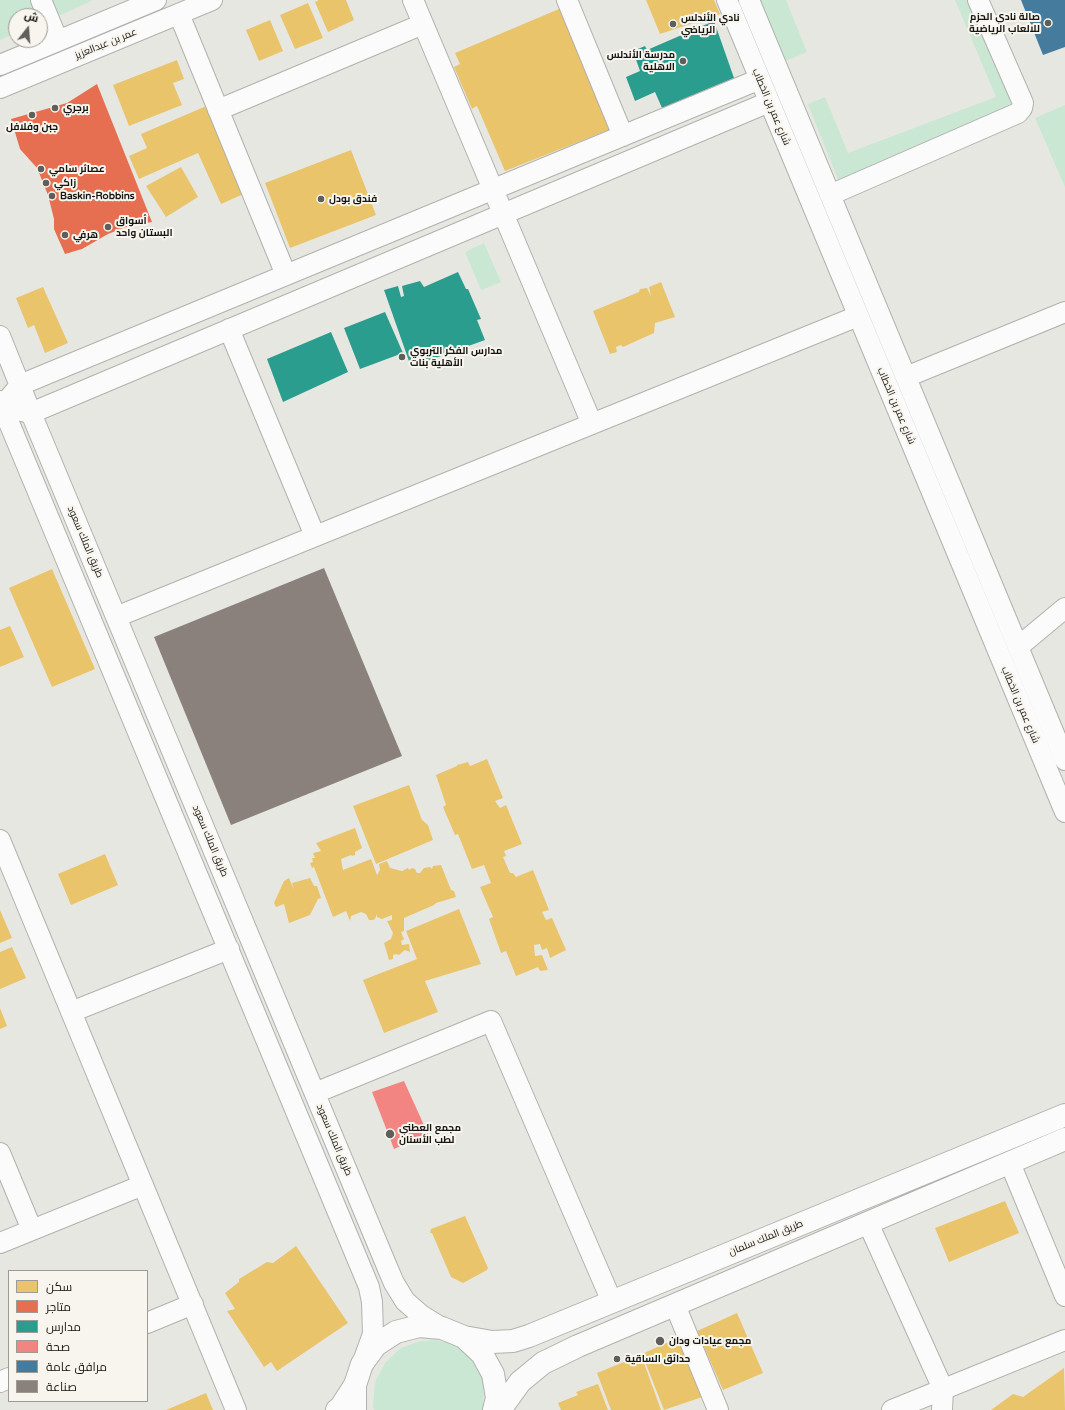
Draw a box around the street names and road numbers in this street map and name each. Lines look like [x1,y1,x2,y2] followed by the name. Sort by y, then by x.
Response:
[73,26,139,62] street label: عمر بن عبدالعزيز
[749,67,793,147] street label: شارع عمر بن الخطاب
[874,366,918,446] street label: شارع عمر بن الخطاب
[64,504,106,580] street label: طريق الملك سعود
[998,665,1042,745] street label: شارع عمر بن الخطاب
[189,803,231,879] street label: طريق الملك سعود
[313,1102,355,1178] street label: طريق الملك سعود
[727,1218,805,1258] street label: طريق الملك سلمان

